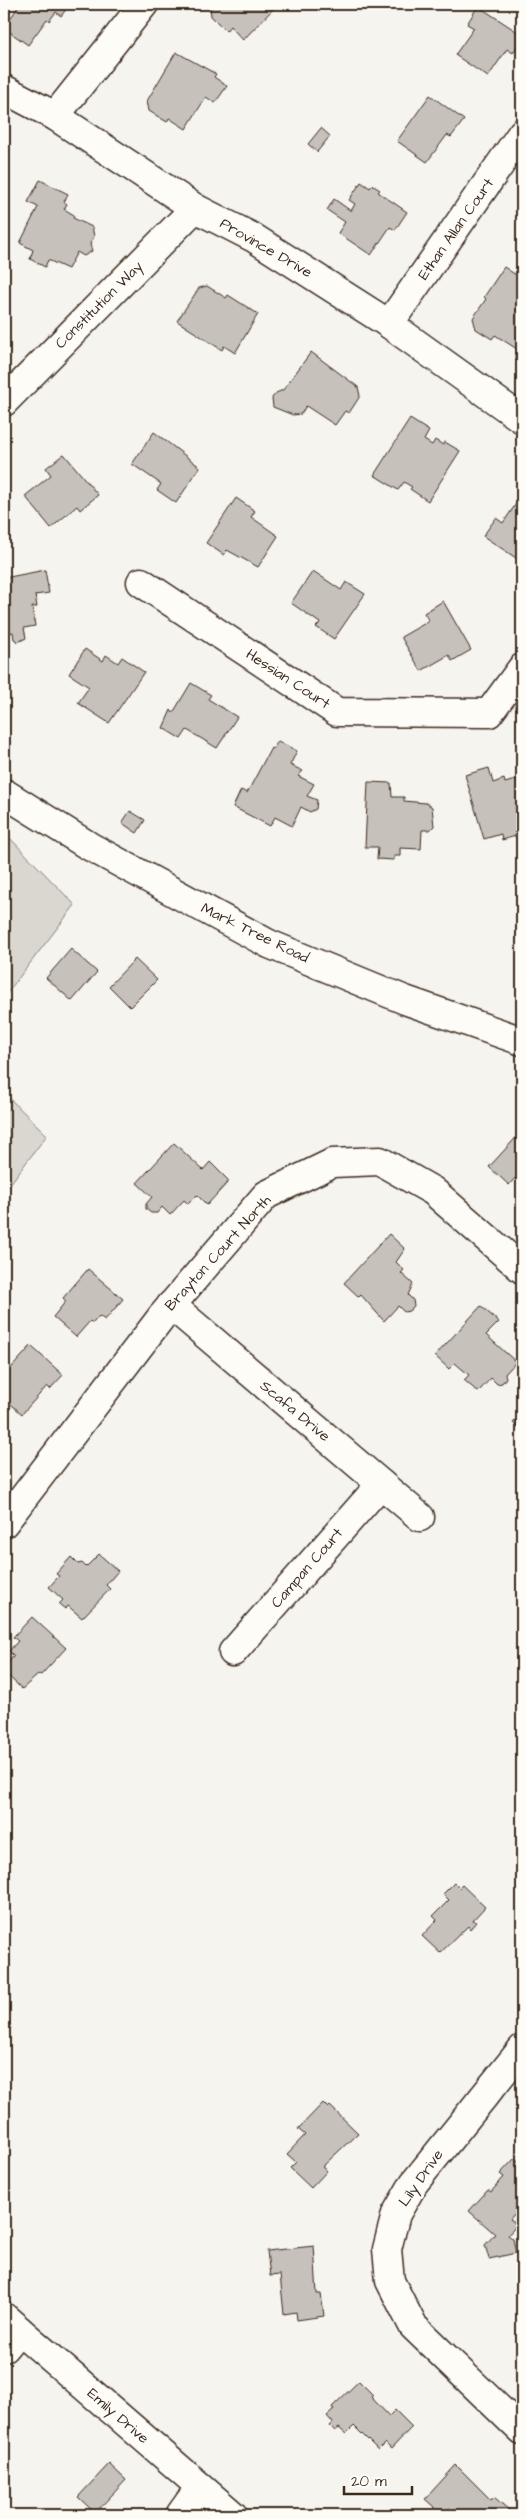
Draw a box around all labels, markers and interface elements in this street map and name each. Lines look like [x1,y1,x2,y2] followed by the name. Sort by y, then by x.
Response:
[413,174,499,284] street label: Ethan Allan Court
[216,213,316,283] street label: Province Drive
[50,256,148,354] street label: Constitution Way
[242,644,334,714] street label: Hessian Court
[197,898,313,968] street label: Mark Tree Road
[160,1190,277,1316] street label: Brayton Court North
[256,1375,334,1447] street label: Scafa Drive
[266,1523,348,1613] street label: Campan Court
[394,2145,449,2211] street label: Lily Drive
[82,2383,153,2449] street label: Emily Drive
[344,2464,411,2496] scale bar
[351,2471,387,2492] text: 20 m

